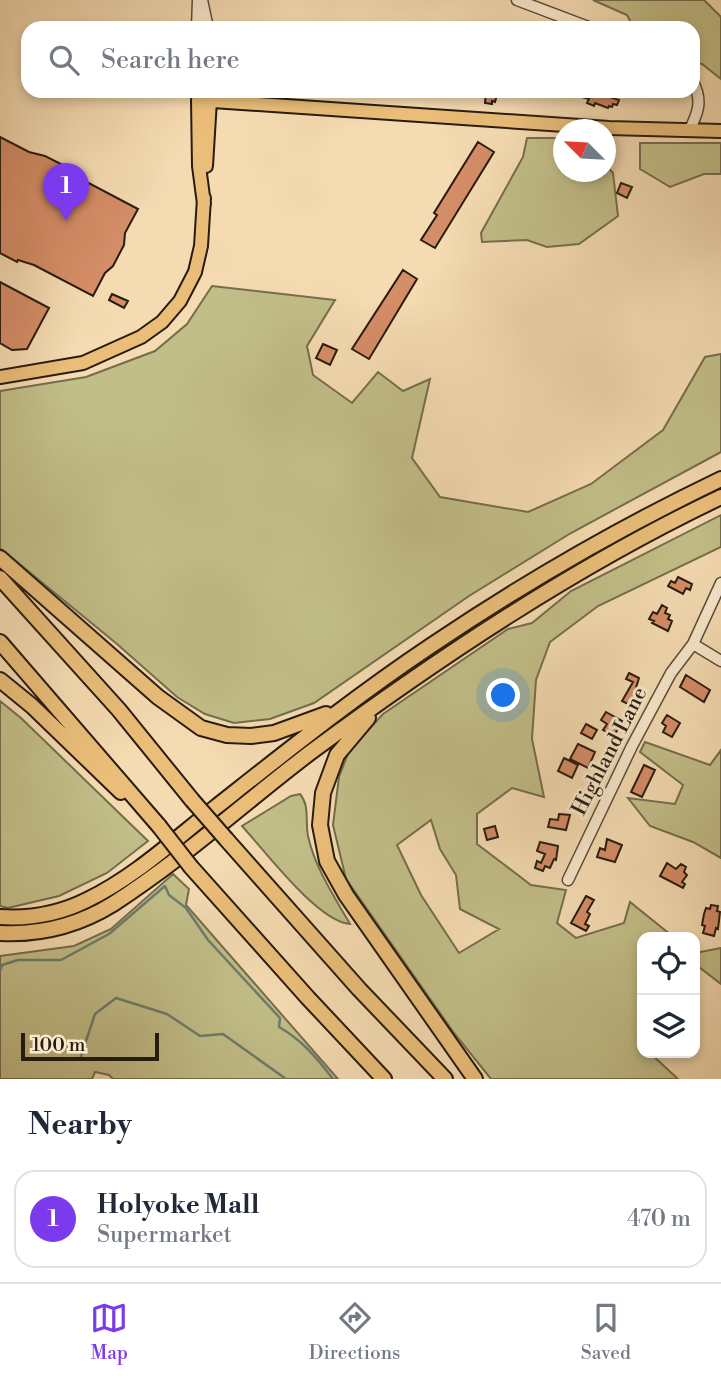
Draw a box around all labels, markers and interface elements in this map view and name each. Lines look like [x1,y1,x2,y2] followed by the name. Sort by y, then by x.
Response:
[21,21,700,98] search box
[45,41,83,79] icon: search
[101,44,240,76] text: Search here
[553,119,616,182] north arrow
[43,163,89,221] pin: 1
[486,678,520,712] your location
[566,683,653,820] street label: Highland Lane
[637,932,700,1058] map controls
[637,932,700,995] button: locate
[637,995,700,1058] button: layers
[21,1030,159,1062] scale bar
[32,1033,85,1057] text: 100 m
[28,1106,132,1144] text: Nearby
[97,1189,259,1221] text: Holyoke Mall
[47,1205,59,1233] text: 1
[627,1205,691,1233] text: 470 m
[97,1221,232,1249] text: Supermarket
[90,1299,128,1365] tab: Map
[309,1299,400,1365] tab: Directions
[581,1299,631,1365] tab: Saved

